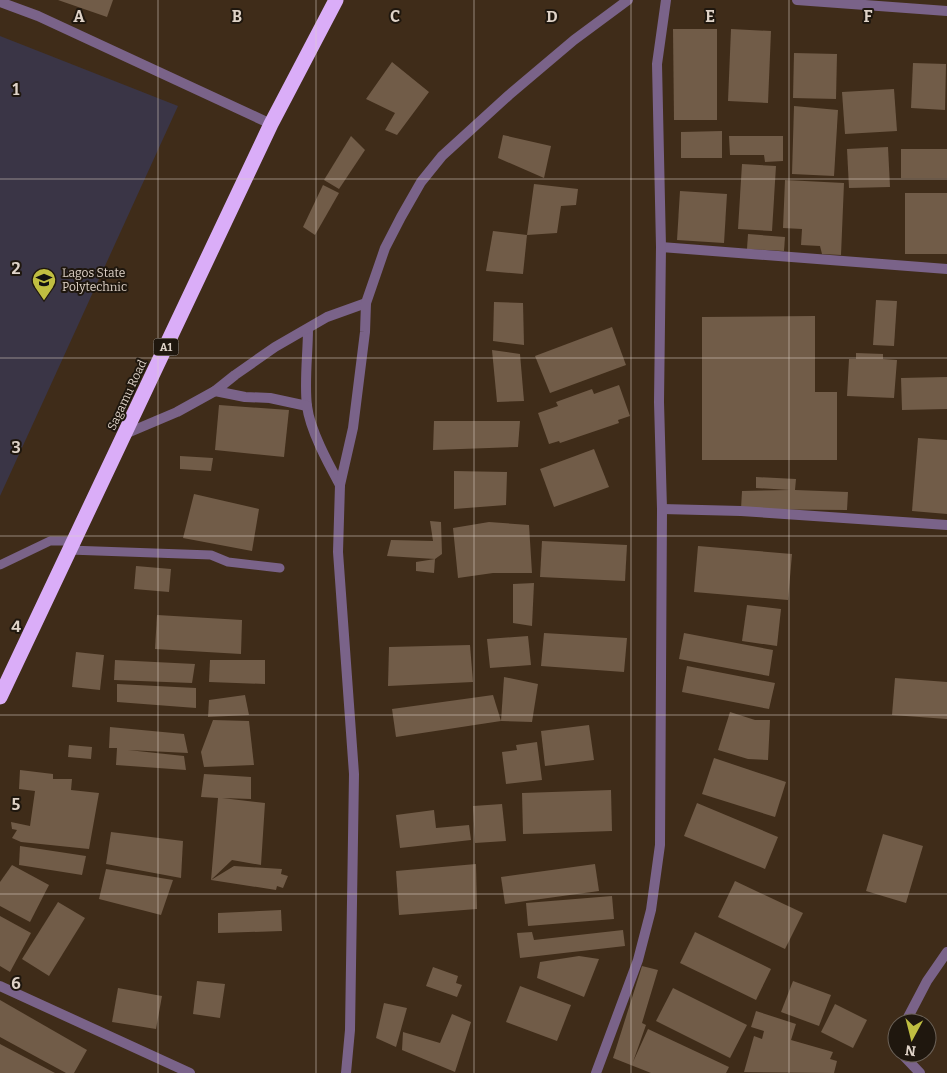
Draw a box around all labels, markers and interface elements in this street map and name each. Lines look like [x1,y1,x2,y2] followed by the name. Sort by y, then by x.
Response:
[73,7,85,26] text: A
[232,7,242,26] text: B
[390,7,400,26] text: C
[546,7,558,26] text: D
[705,7,715,26] text: E
[864,7,873,26] text: F
[13,80,20,99] text: 1
[11,259,21,278] text: 2
[62,266,127,294] place label: Lagos State Polytechnic
[31,267,57,301] school or university icon: Lagos State Polytechnic
[154,338,178,356] road number: A1
[105,358,149,432] street label: Sagamu Road
[11,438,21,457] text: 3
[11,617,21,636] text: 4
[12,795,21,814] text: 5
[11,974,21,993] text: 6
[887,1013,937,1063] north arrow
[904,1041,917,1060] text: N

